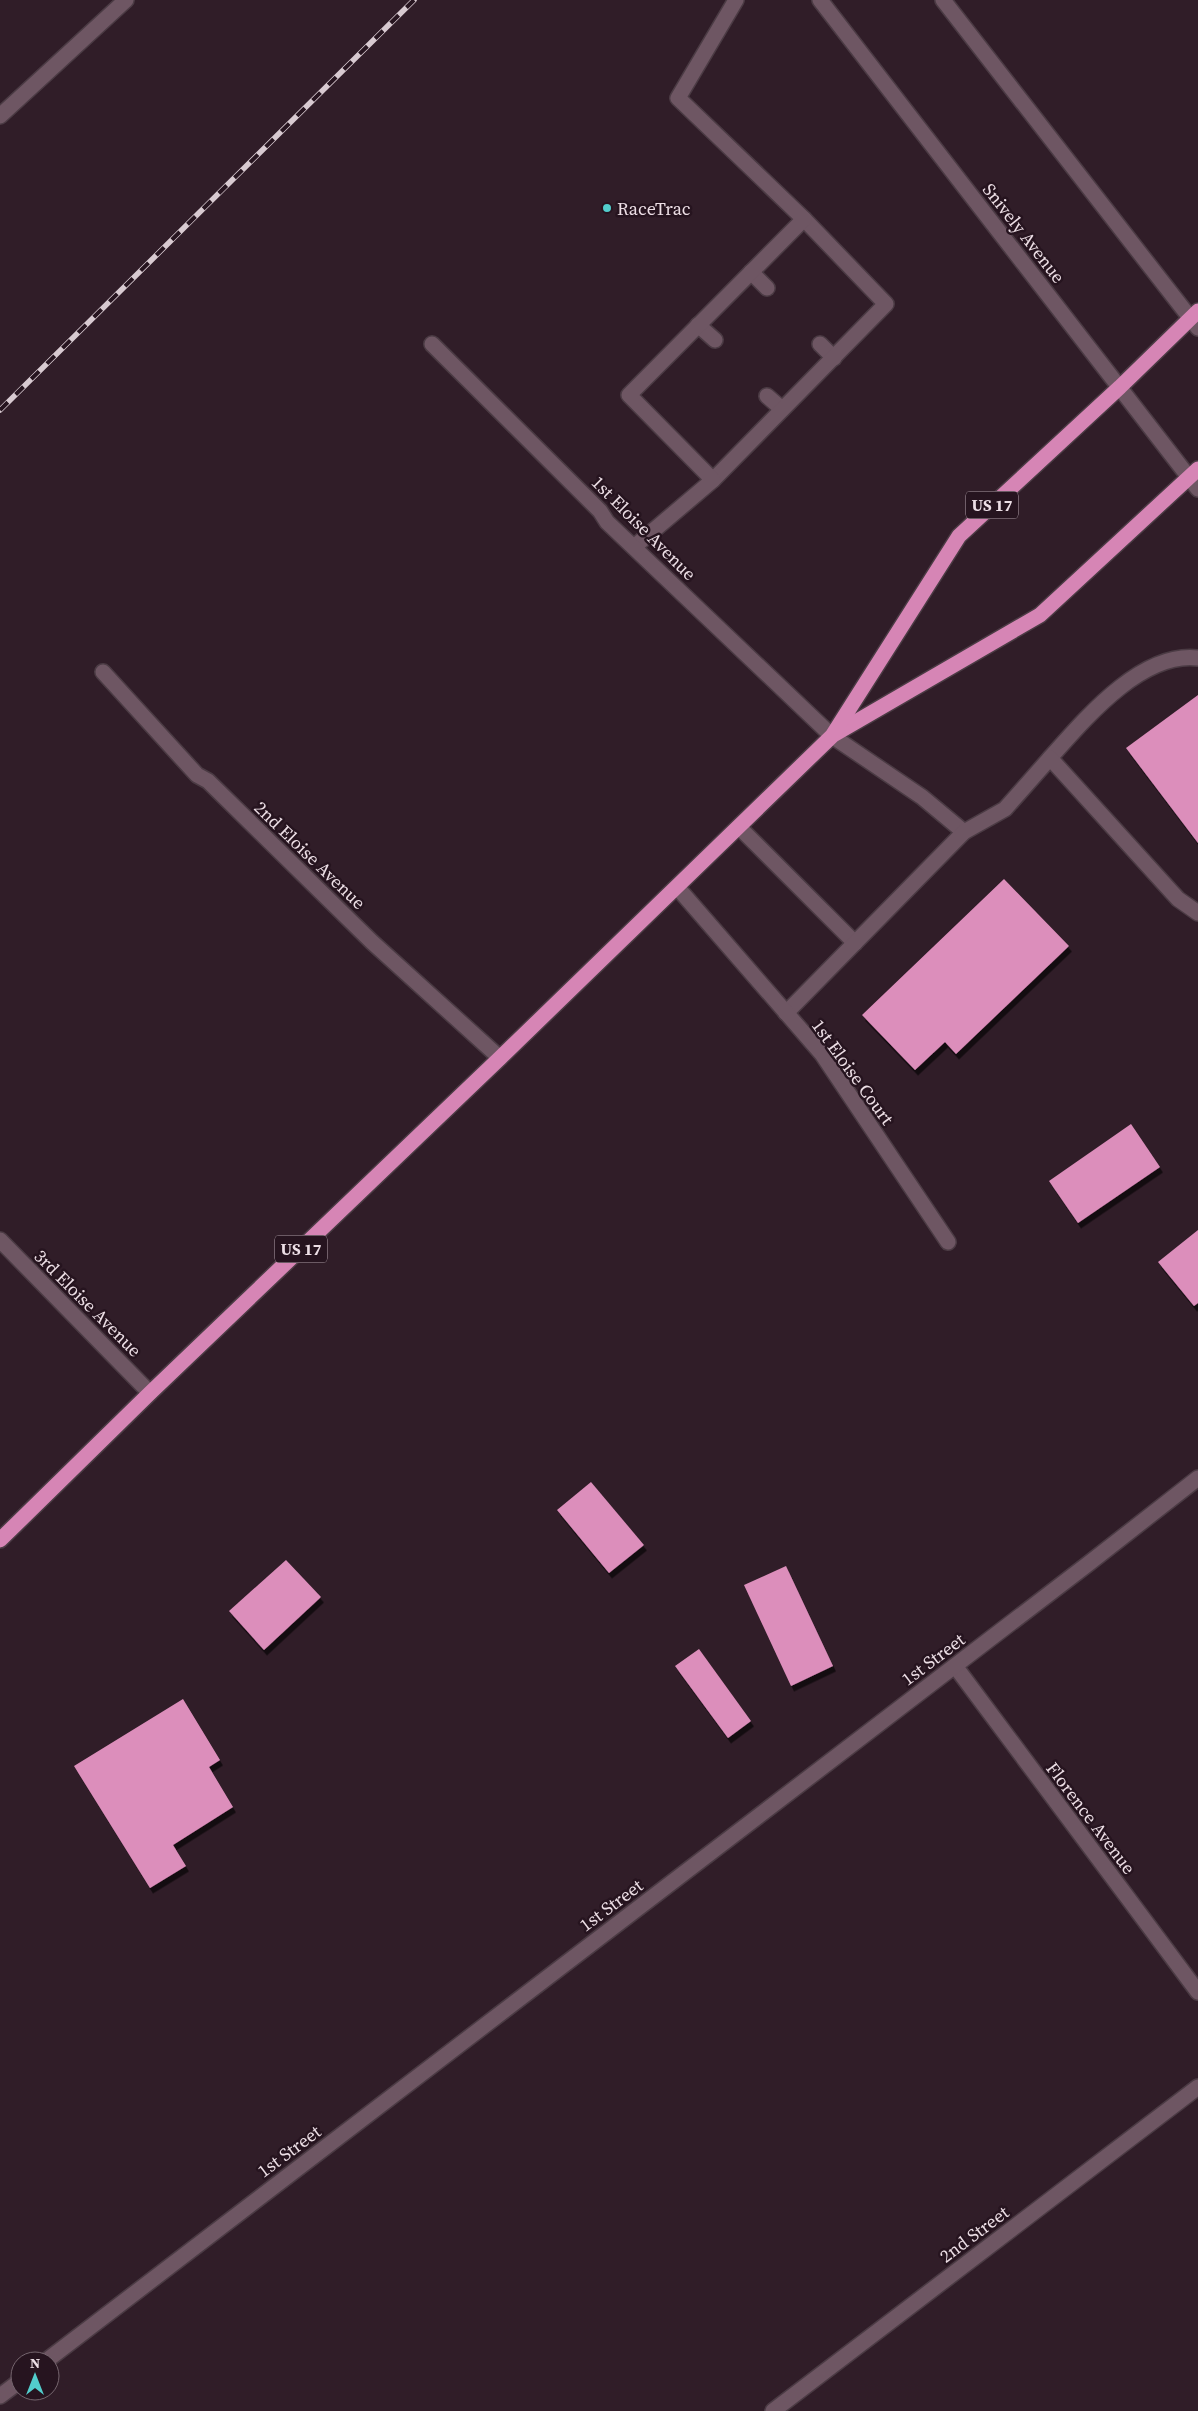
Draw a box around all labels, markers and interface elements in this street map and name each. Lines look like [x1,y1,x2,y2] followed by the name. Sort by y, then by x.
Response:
[977,178,1071,288] street label: Snively Avenue
[617,196,691,221] place label: RaceTrac
[601,202,613,214] marker: RaceTrac
[586,470,702,586] street label: 1st Eloise Avenue
[966,492,1018,518] road number: US 17
[249,795,371,915] street label: 2nd Eloise Avenue
[806,1014,900,1130] street label: 1st Eloise Court
[275,1236,327,1262] road number: US 17
[29,1244,147,1362] street label: 3rd Eloise Avenue
[896,1627,970,1691] street label: 1st Street
[1041,1757,1141,1879] street label: Florence Avenue
[574,1873,648,1937] street label: 1st Street
[252,2119,326,2183] street label: 1st Street
[934,2200,1014,2268] street label: 2nd Street
[10,2351,60,2401] north arrow
[30,2353,40,2373] text: N

